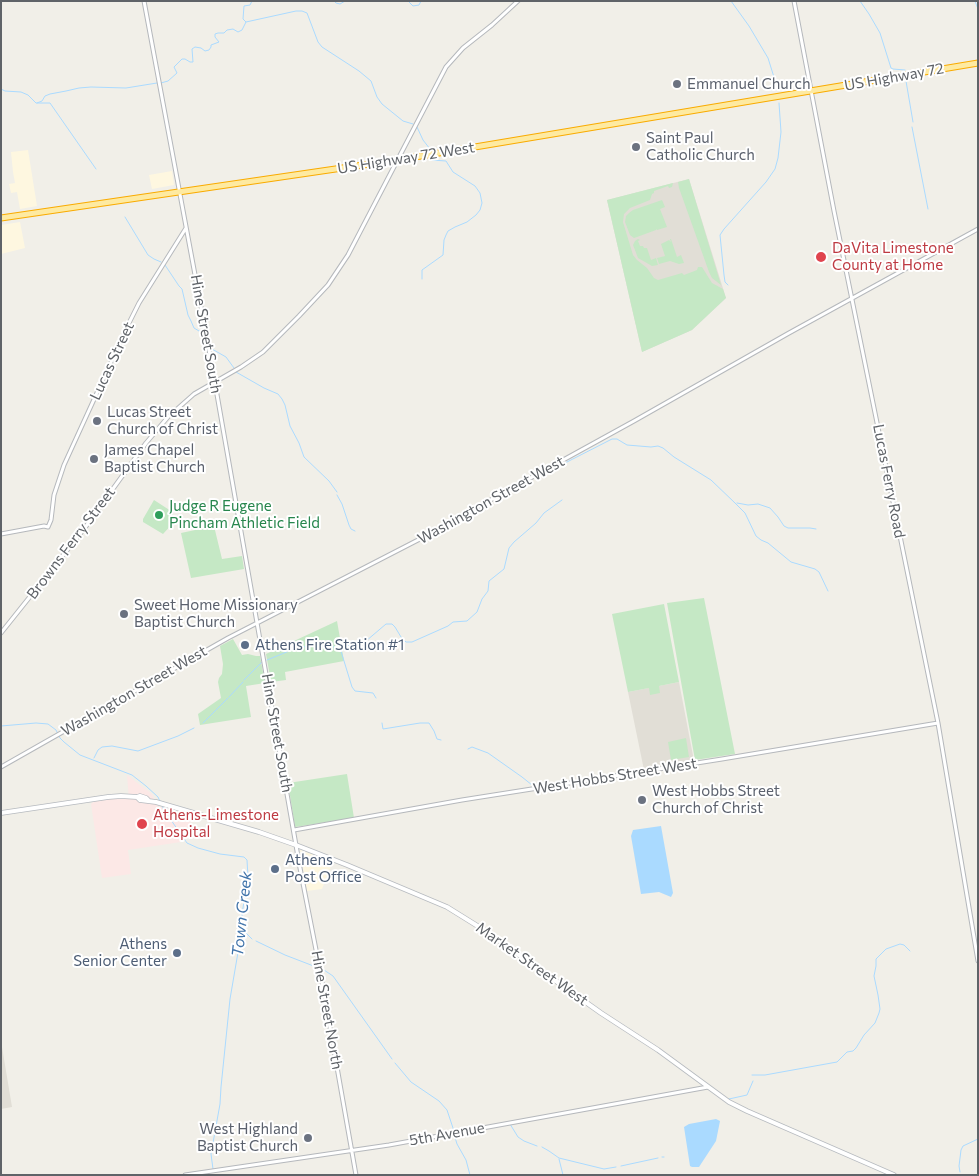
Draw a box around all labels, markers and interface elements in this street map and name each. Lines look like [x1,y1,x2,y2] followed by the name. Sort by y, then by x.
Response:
[843,59,945,95] street label: US Highway 72
[687,75,810,93] place label: Emmanuel Church
[671,78,683,90] marker: Emmanuel Church
[646,129,755,164] place label: Saint Paul Catholic Church
[336,138,476,178] street label: US Highway 72 West
[630,141,642,153] marker: Saint Paul Catholic Church
[832,239,954,274] place label: DaVita Limestone County at Home
[814,250,828,264] marker: DaVita Limestone County at Home
[187,273,225,395] street label: Hine Street South
[86,319,138,403] street label: Lucas Street
[107,403,218,438] place label: Lucas Street Church of Christ
[91,415,103,427] marker: Lucas Street Church of Christ
[869,422,909,540] street label: Lucas Ferry Road
[104,441,205,476] place label: James Chapel Baptist Church
[414,452,568,548] street label: Washington Street West
[88,453,100,465] marker: James Chapel Baptist Church
[23,483,119,603] street label: Browns Ferry Street
[169,497,320,532] place label: Judge R Eugene Pincham Athletic Field
[153,509,165,521] marker: Judge R Eugene Pincham Athletic Field
[134,596,298,631] place label: Sweet Home Missionary Baptist Church
[118,608,130,620] marker: Sweet Home Missionary Baptist Church
[255,636,404,654] place label: Athens Fire Station #1
[239,639,251,651] marker: Athens Fire Station #1
[58,642,210,740] street label: Washington Street West
[258,672,296,794] street label: Hine Street South
[532,754,698,798] street label: West Hobbs Street West
[652,782,780,817] place label: West Hobbs Street Church of Christ
[636,794,648,806] marker: West Hobbs Street Church of Christ
[153,806,279,841] place label: Athens-Limestone Hospital
[135,817,149,831] marker: Athens-Limestone Hospital
[285,851,362,886] place label: Athens Post Office
[269,863,281,875] marker: Athens Post Office
[228,870,256,958] water label: Town Creek
[472,918,592,1010] street label: Market Street West
[73,935,167,970] place label: Athens Senior Center
[171,947,183,959] marker: Athens Senior Center
[308,949,346,1071] street label: Hine Street North
[408,1119,486,1149] street label: 5th Avenue
[197,1120,298,1155] place label: West Highland Baptist Church
[302,1132,314,1144] marker: West Highland Baptist Church

